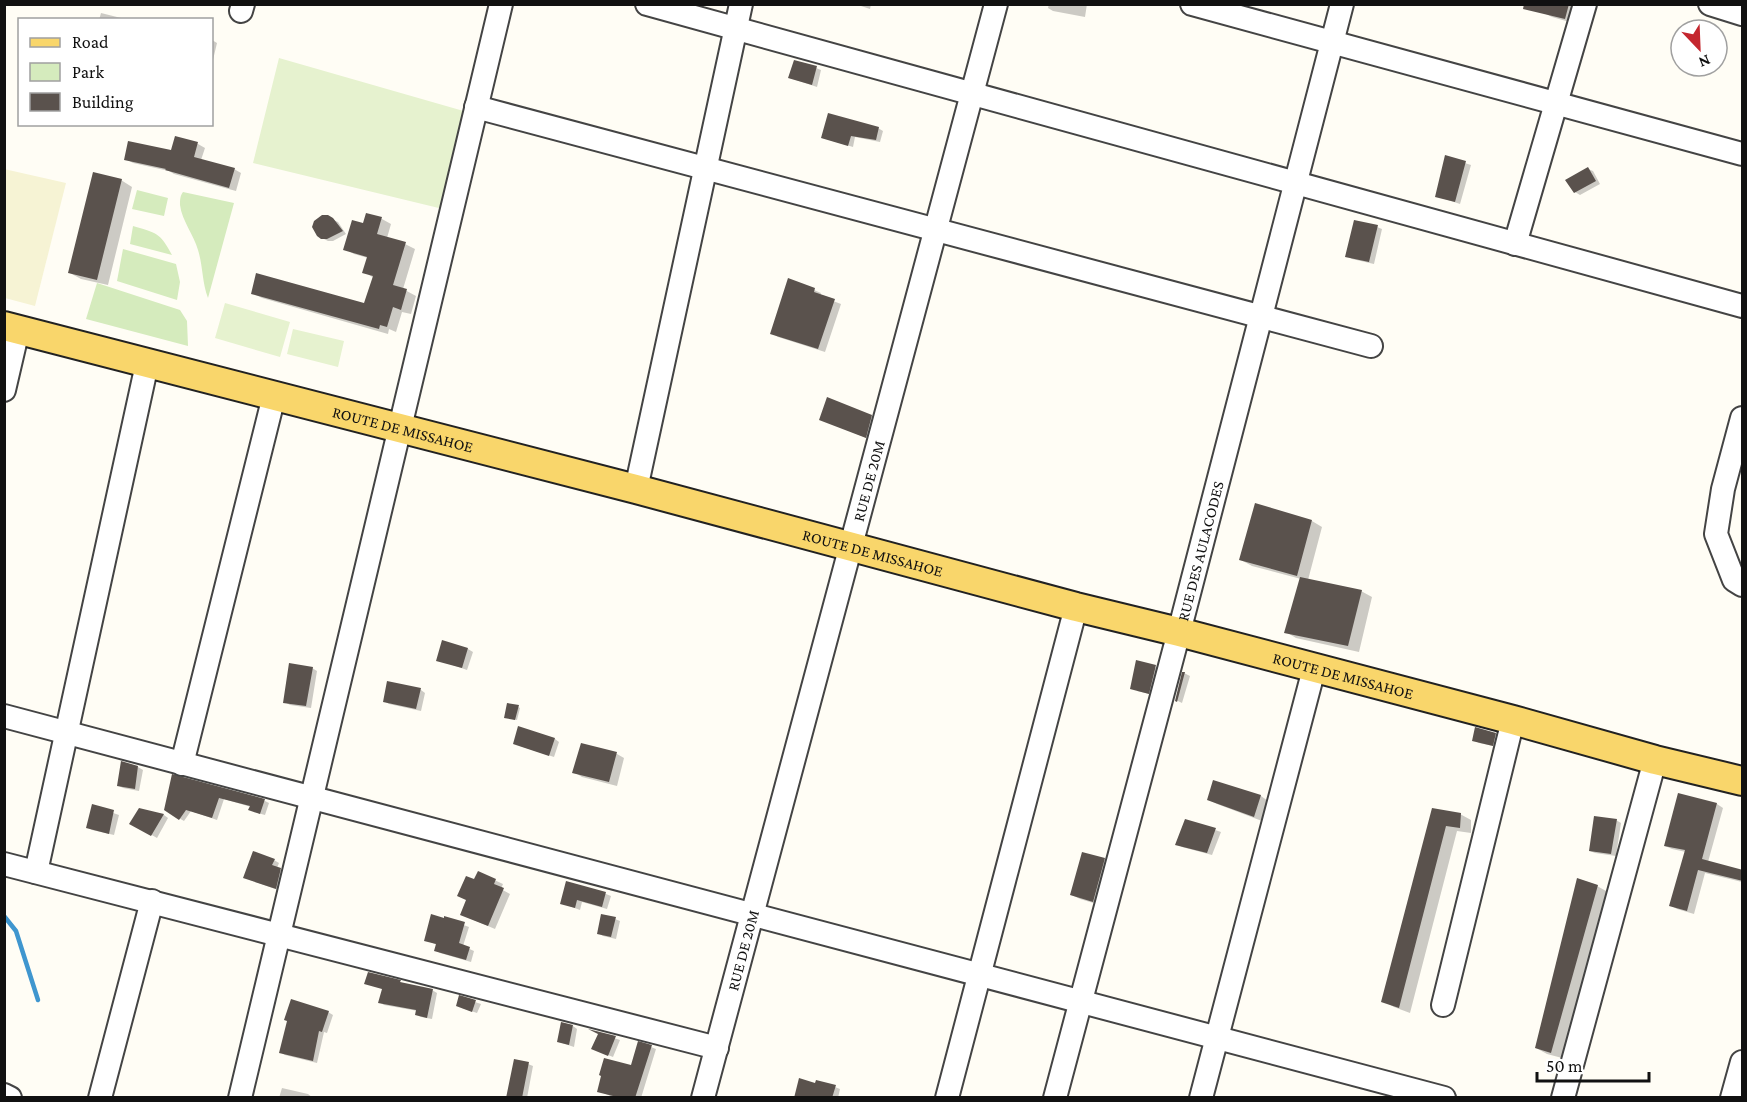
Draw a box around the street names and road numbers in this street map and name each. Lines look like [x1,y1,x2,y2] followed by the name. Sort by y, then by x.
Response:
[331,403,475,456] street label: ROUTE DE MISSAHOE
[850,439,888,523] street label: RUE DE 20M
[1174,479,1227,623] street label: RUE DES AULACODES
[801,526,945,580] street label: ROUTE DE MISSAHOE
[1271,649,1415,702] street label: ROUTE DE MISSAHOE
[724,908,762,993] street label: RUE DE 20M

